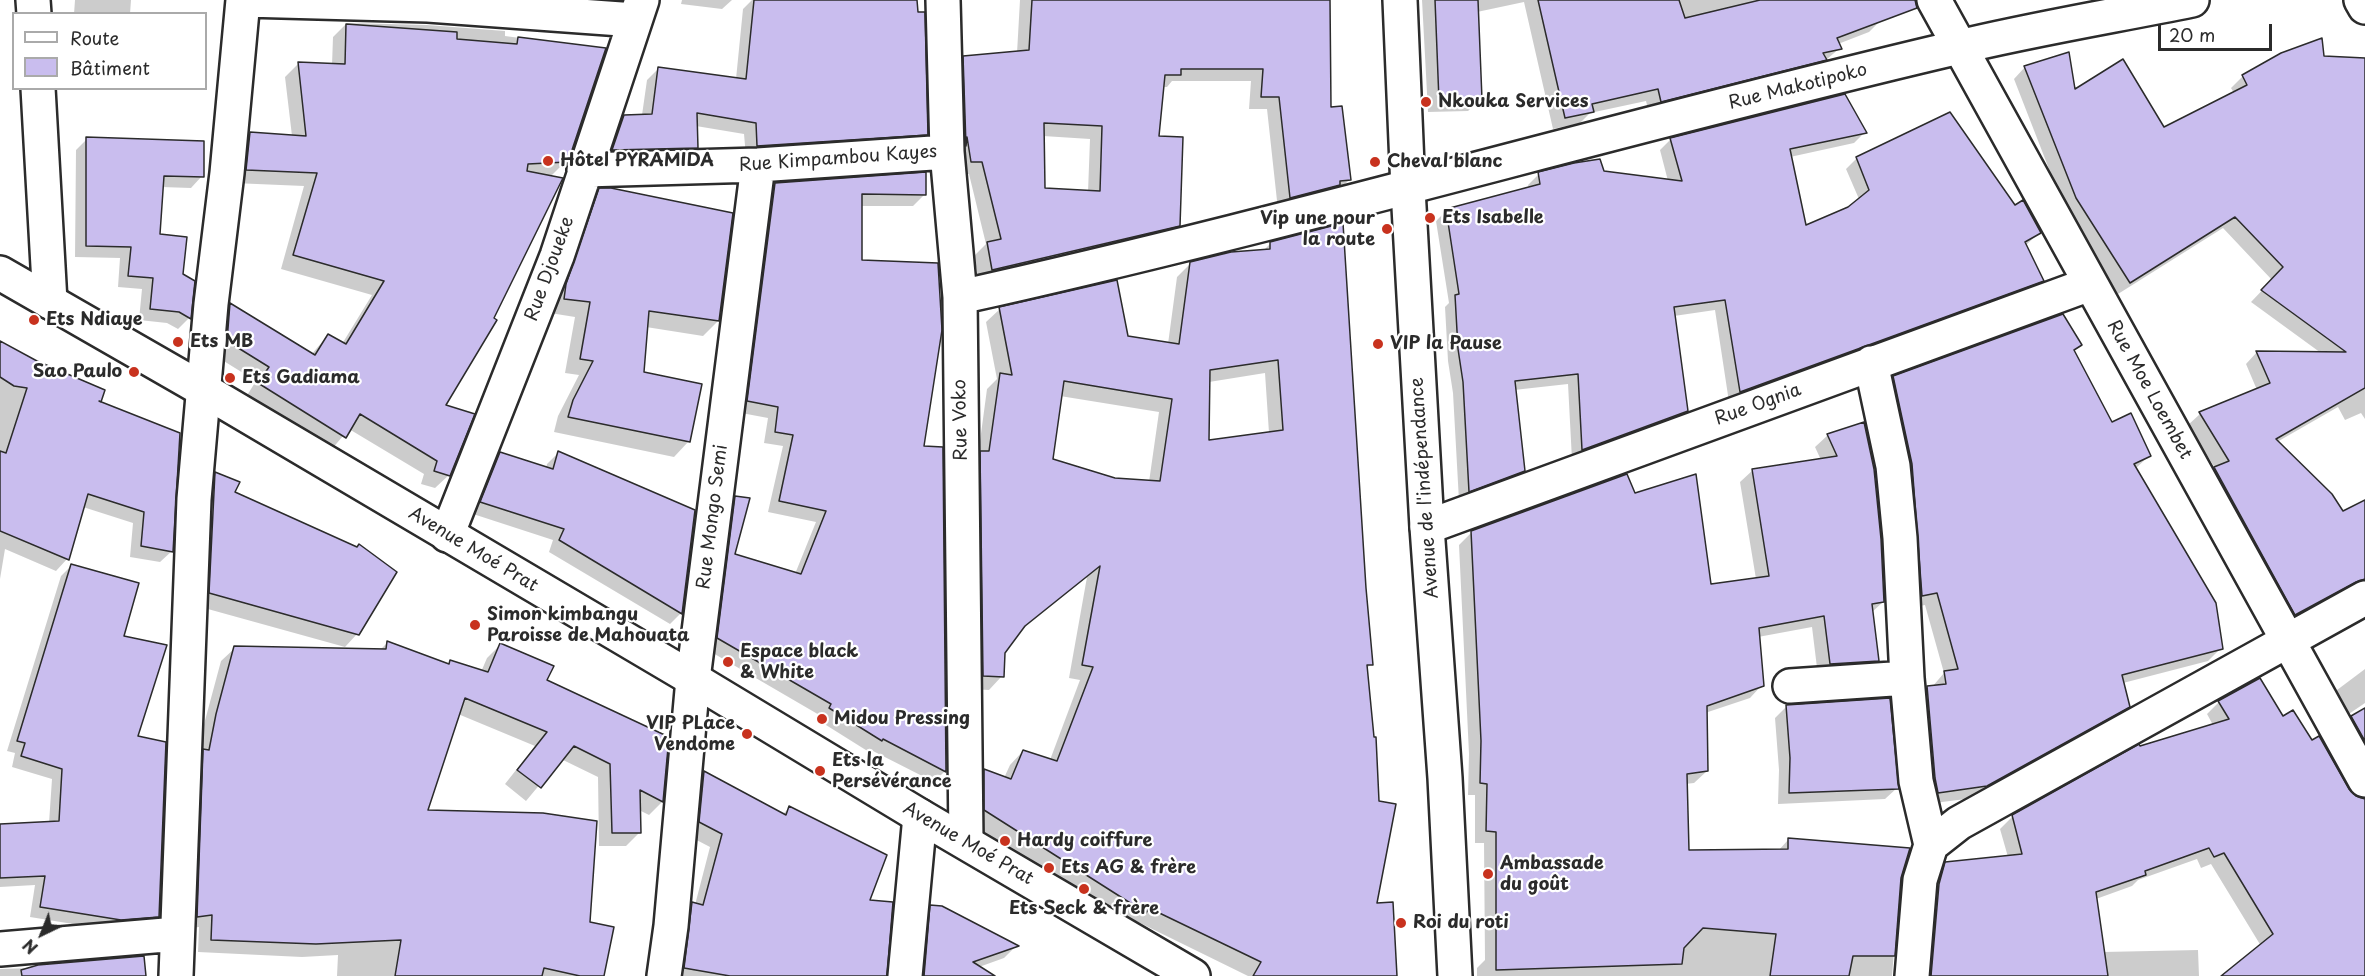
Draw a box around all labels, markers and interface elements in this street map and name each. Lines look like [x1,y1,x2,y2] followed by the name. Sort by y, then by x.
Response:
[12,12,207,90] legend
[2161,12,2275,50] scale bar
[2169,21,2215,48] text: 20 m
[70,24,119,51] text: Route
[70,54,150,81] text: Bâtiment
[1726,59,1870,115] street label: Rue Makotipoko
[1438,91,1589,113] place label: Nkouka Services
[1419,95,1433,109] marker: Nkouka Services
[738,141,938,177] street label: Rue Kimpambou Kayes
[560,150,714,172] place label: Hôtel PYRAMIDA
[1387,151,1503,173] place label: Cheval blanc
[541,154,555,168] marker: Hôtel PYRAMIDA
[1368,155,1382,169] marker: Cheval blanc
[1442,207,1544,229] place label: Ets Isabelle
[1260,208,1375,250] place label: Vip une pour la route
[1423,211,1437,225] marker: Ets Isabelle
[521,214,579,324] street label: Rue Djoueke
[1380,222,1394,236] marker: Vip une pour la route
[46,309,143,331] place label: Ets Ndiaye
[27,313,41,327] marker: Ets Ndiaye
[2102,317,2196,463] street label: Rue Moe Loembet
[190,331,253,353] place label: Ets MB
[1390,333,1502,355] place label: VIP la Pause
[171,335,185,349] marker: Ets MB
[1371,337,1385,351] marker: VIP la Pause
[33,361,122,383] place label: Sao Paulo
[127,365,141,379] marker: Sao Paulo
[242,367,360,389] place label: Ets Gadiama
[223,371,237,385] marker: Ets Gadiama
[1406,377,1444,599] street label: Avenue de l'indépendance
[949,379,973,461] street label: Rue Voko
[1712,379,1804,431] street label: Rue Ognia
[693,443,733,591] street label: Rue Mongo Semi
[404,503,542,597] street label: Avenue Moé Prat
[487,604,690,646] place label: Simon kimbangu Paroisse de Mahouata
[468,618,482,632] marker: Simon kimbangu Paroisse de Mahouata
[740,641,858,684] place label: Espace black & White
[721,655,735,669] marker: Espace black & White
[834,708,970,730] place label: Midou Pressing
[815,712,829,726] marker: Midou Pressing
[646,713,735,756] place label: VIP PLace Vendome
[740,727,754,741] marker: VIP PLace Vendome
[832,750,952,792] place label: Ets la Persévérance
[813,764,827,778] marker: Ets la Persévérance
[899,798,1037,890] street label: Avenue Moé Prat
[1017,830,1152,852] place label: Hardy coiffure
[998,834,1012,848] marker: Hardy coiffure
[1500,853,1604,896] place label: Ambassade du goût
[1061,857,1196,879] place label: Ets AG & frère
[1042,861,1056,875] marker: Ets AG & frère
[1481,867,1495,881] marker: Ambassade du goût
[1077,882,1091,896] marker: Ets Seck & frère
[1009,898,1159,920] place label: Ets Seck & frère
[12,904,72,964] north arrow
[1413,912,1509,934] place label: Roi du roti
[1394,916,1408,930] marker: Roi du roti
[17,934,43,960] text: N

